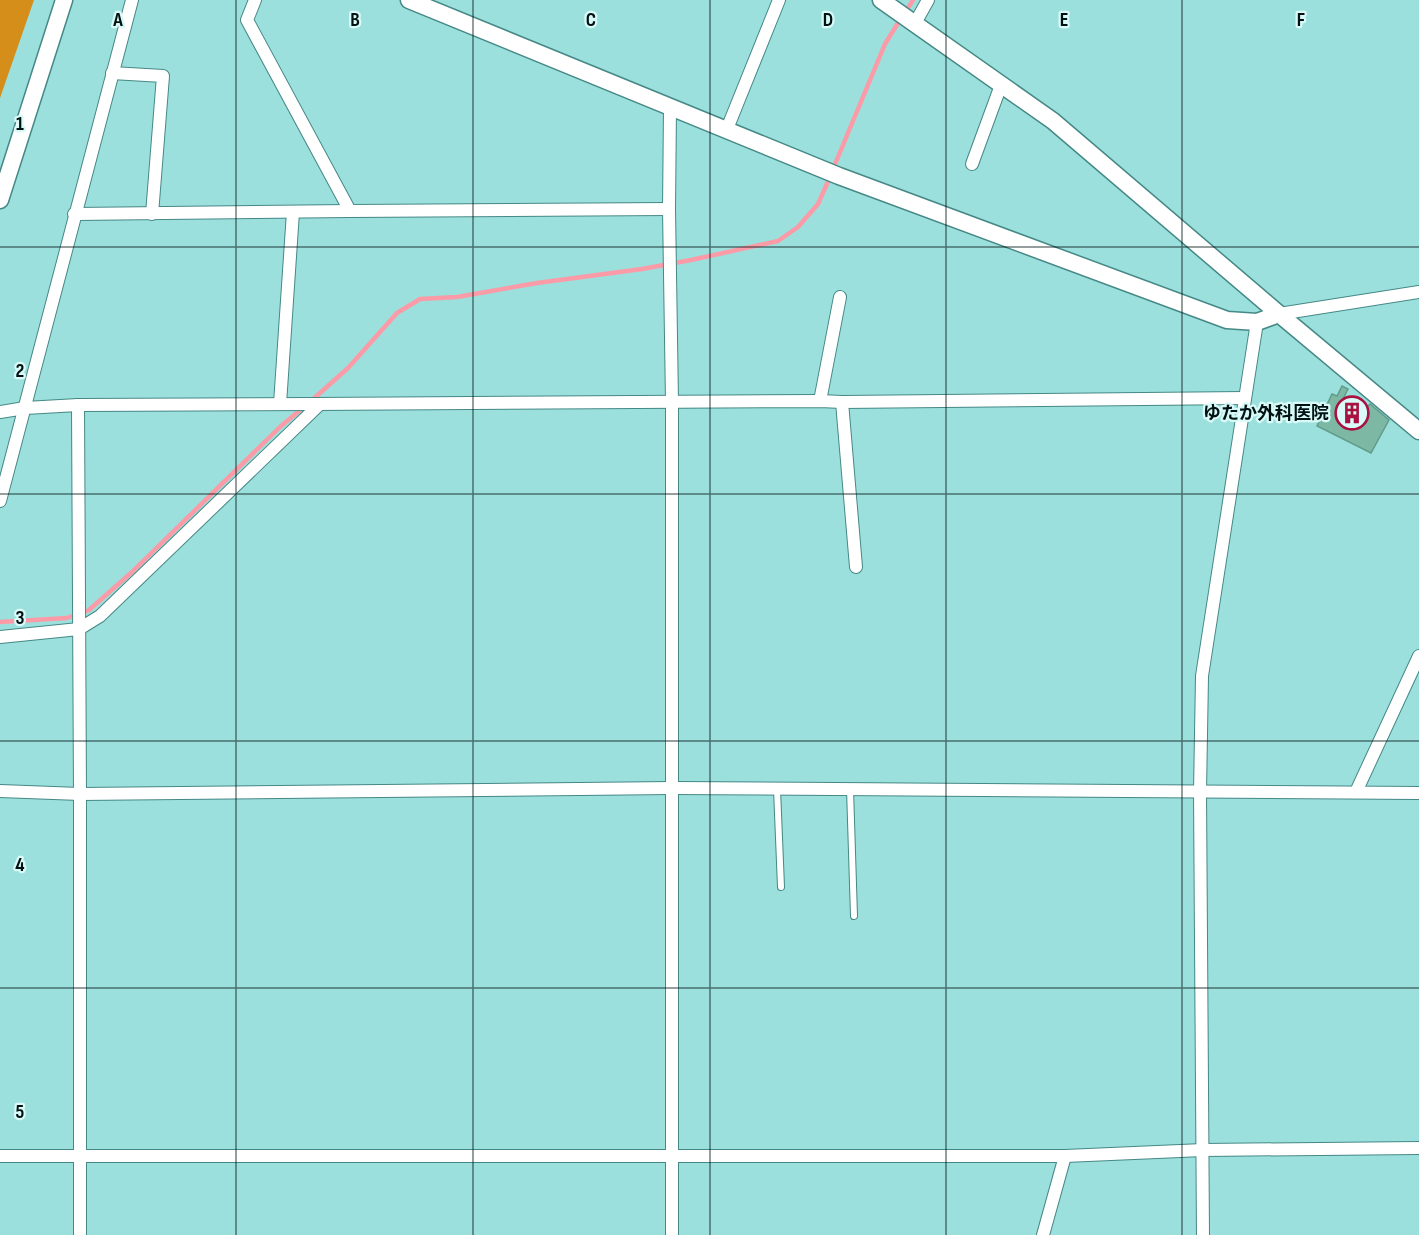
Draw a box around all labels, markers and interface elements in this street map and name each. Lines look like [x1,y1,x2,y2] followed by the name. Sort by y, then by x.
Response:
[112,8,123,32] text: A
[350,8,360,32] text: B
[586,8,596,32] text: C
[823,8,833,32] text: D
[1060,8,1068,32] text: E
[1297,8,1305,32] text: F
[16,112,24,136] text: 1
[16,359,24,383] text: 2
[1334,395,1370,431] building icon: ゆたか外科医院
[1203,403,1329,424] place label: ゆたか外科医院
[16,606,25,630] text: 3
[15,853,25,877] text: 4
[16,1100,25,1124] text: 5

